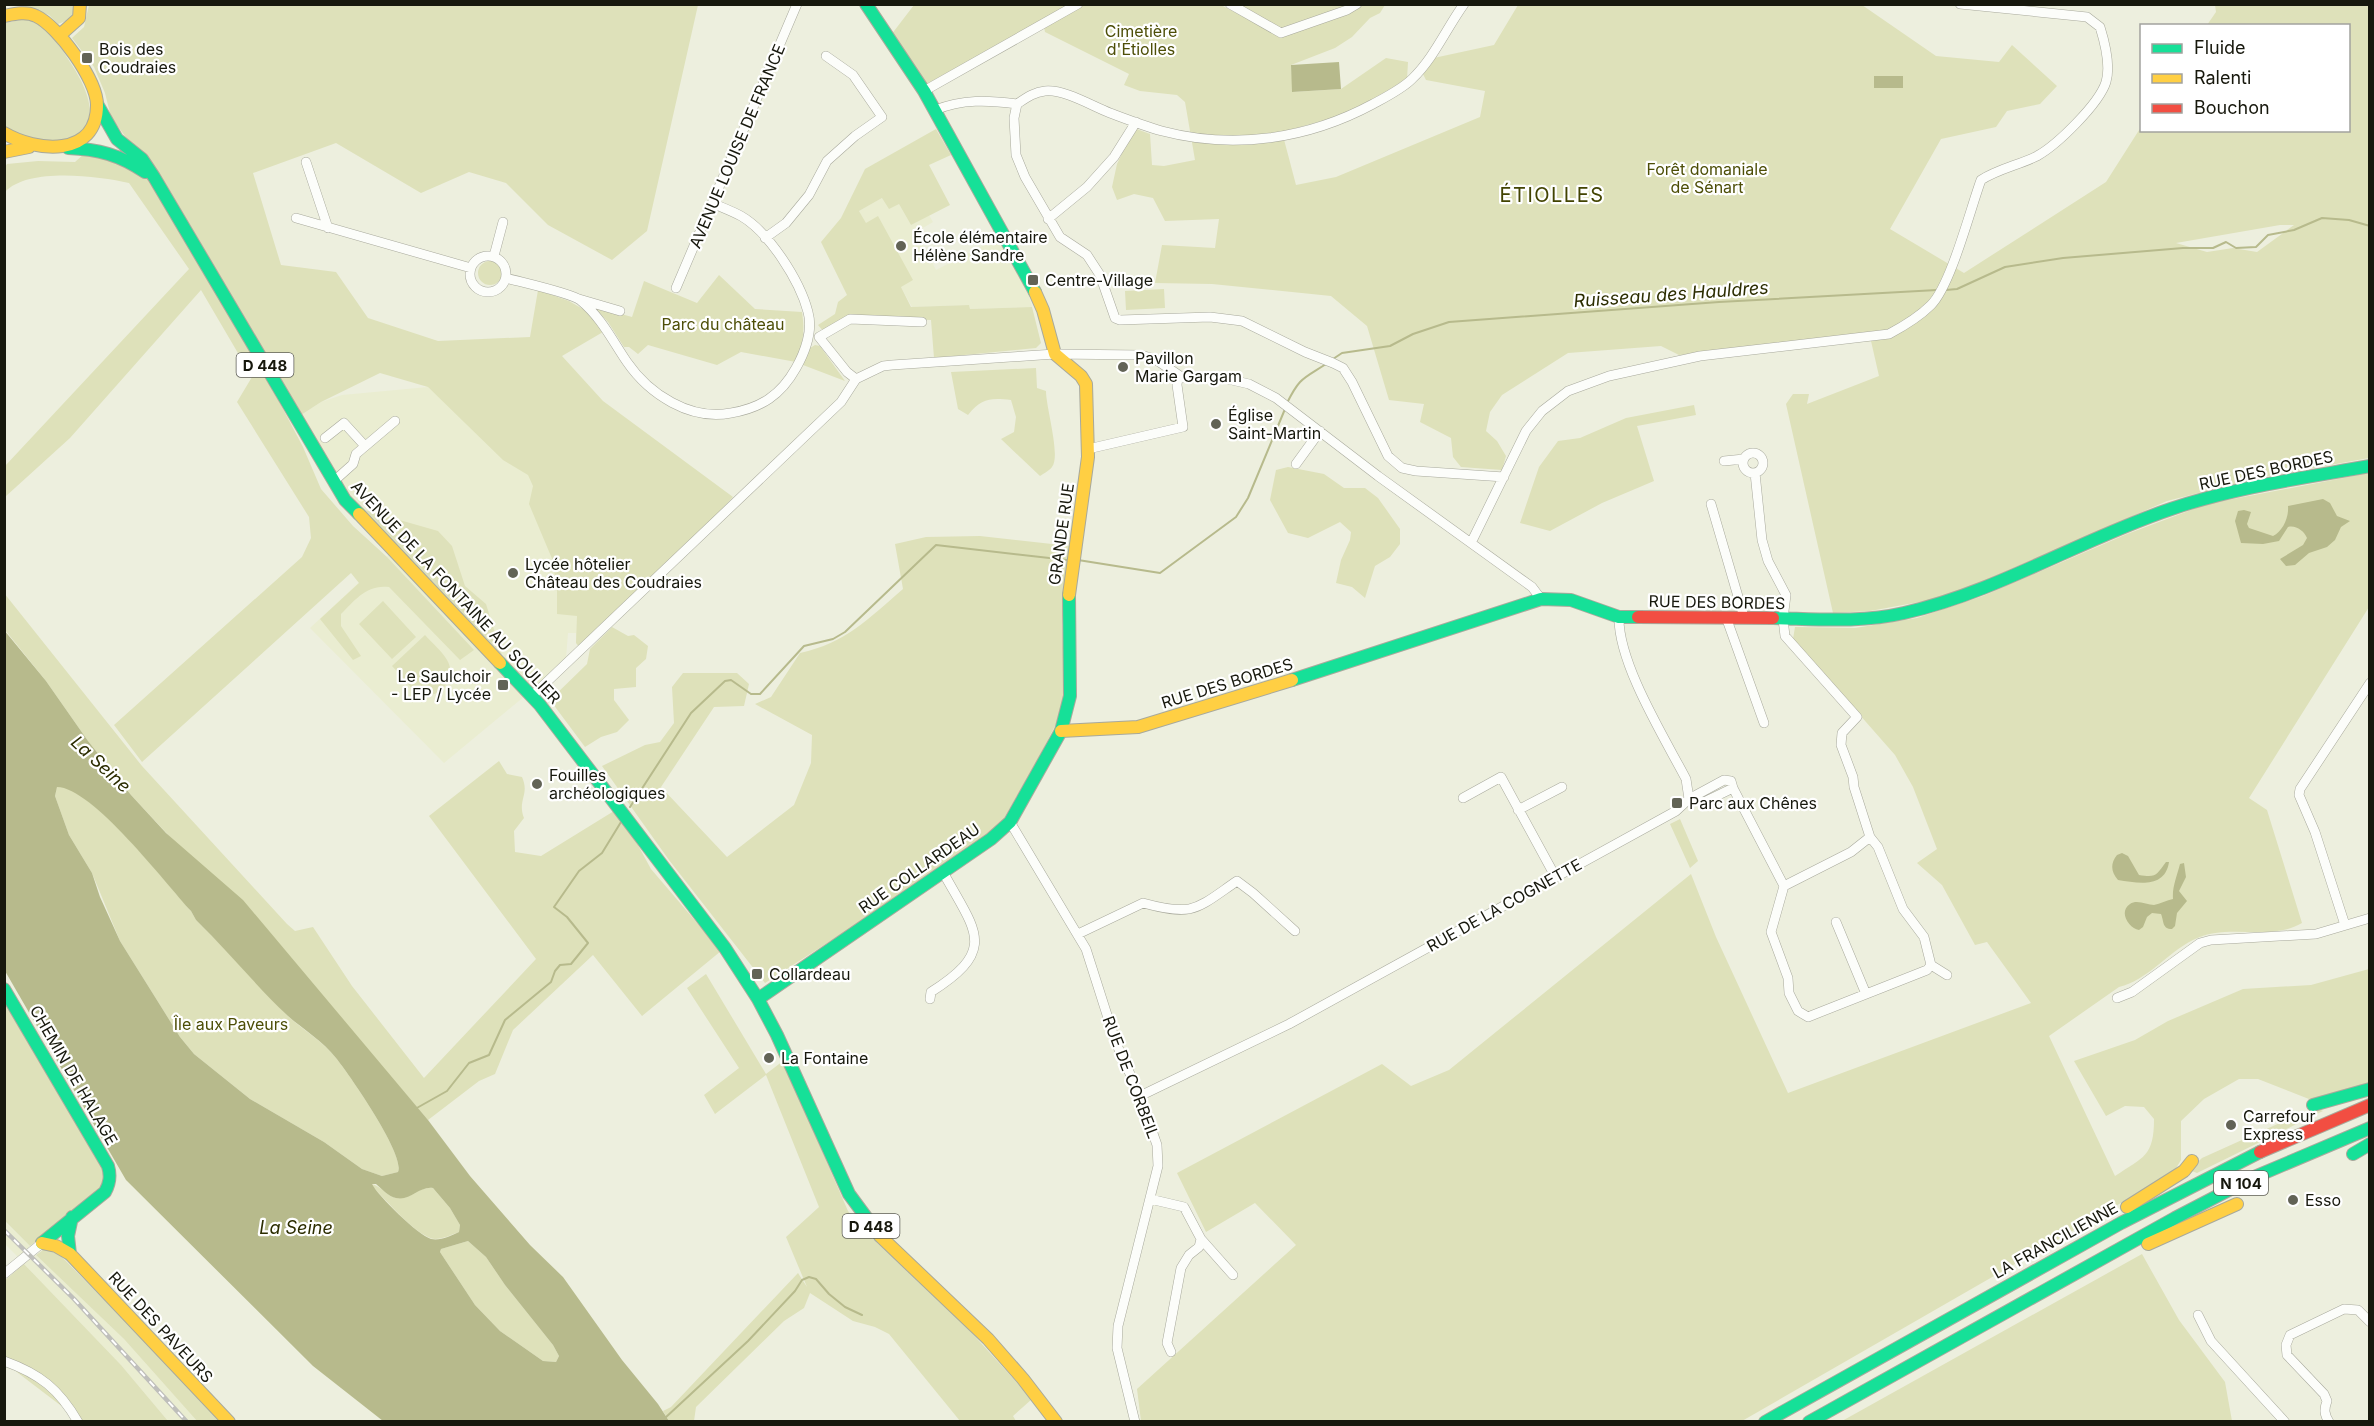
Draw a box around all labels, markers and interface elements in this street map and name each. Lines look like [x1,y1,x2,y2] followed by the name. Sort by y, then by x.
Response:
[1105,21,1177,59] park label: Cimetière d'Étiolles
[2140,24,2350,132] legend
[2194,37,2246,58] text: Fluide
[99,39,176,77] place label: Bois des Coudraies
[685,41,789,251] street label: AVENUE LOUISE DE FRANCE
[80,51,94,65] marker: Bois des Coudraies
[2194,67,2251,88] text: Ralenti
[2194,97,2270,118] text: Bouchon
[1646,159,1768,197] park label: Forêt domaniale de Sénart
[1499,182,1605,207] district label: ÉTIOLLES
[913,227,1048,265] place label: École élémentaire Hélène Sandre
[894,239,908,253] marker: École élémentaire Hélène Sandre
[1045,270,1153,290] place label: Centre-Village
[1026,273,1040,287] marker: Centre-Village
[1573,277,1769,311] water label: Ruisseau des Hauldres
[662,314,784,334] park label: Parc du château
[1135,348,1242,386] place label: Pavillon Marie Gargam
[236,353,294,377] road number: D 448
[1116,360,1130,374] marker: Pavillon Marie Gargam
[1228,405,1321,443] place label: Église Saint-Martin
[1209,417,1223,431] marker: Église Saint-Martin
[2197,446,2335,494] street label: RUE DES BORDES
[347,476,565,708] street label: AVENUE DE LA FONTAINE AU SOULIER
[1044,482,1078,586] street label: GRANDE RUE
[525,554,702,592] place label: Lycée hôtelier Château des Coudraies
[506,566,520,580] marker: Lycée hôtelier Château des Coudraies
[1648,591,1786,613] street label: RUE DES BORDES
[1159,653,1295,713] street label: RUE DES BORDES
[391,666,491,704] place label: Le Saulchoir - LEP / Lycée
[496,678,510,692] marker: Le Saulchoir - LEP / Lycée
[67,731,135,797] water label: La Seine
[549,765,665,803] place label: Fouilles archéologiques
[530,777,544,791] marker: Fouilles archéologiques
[1689,793,1817,813] place label: Parc aux Chênes
[1670,796,1684,810] marker: Parc aux Chênes
[855,819,983,917] street label: RUE COLLARDEAU
[1423,854,1585,956] street label: RUE DE LA COGNETTE
[769,964,851,984] place label: Collardeau
[750,967,764,981] marker: Collardeau
[26,1002,122,1148] street label: CHEMIN DE HALAGE
[1098,1013,1164,1141] street label: RUE DE CORBEIL
[173,1014,288,1034] park label: Île aux Paveurs
[781,1048,868,1068] place label: La Fontaine
[762,1051,776,1065] marker: La Fontaine
[2243,1106,2316,1144] place label: Carrefour Express
[2224,1118,2238,1132] marker: Carrefour Express
[2214,1171,2268,1195] road number: N 104
[2305,1190,2341,1210] place label: Esso
[2286,1193,2300,1207] marker: Esso
[1989,1197,2121,1283] street label: LA FRANCILIENNE
[842,1214,900,1238] road number: D 448
[259,1217,333,1238] water label: La Seine
[104,1267,218,1387] street label: RUE DES PAVEURS

